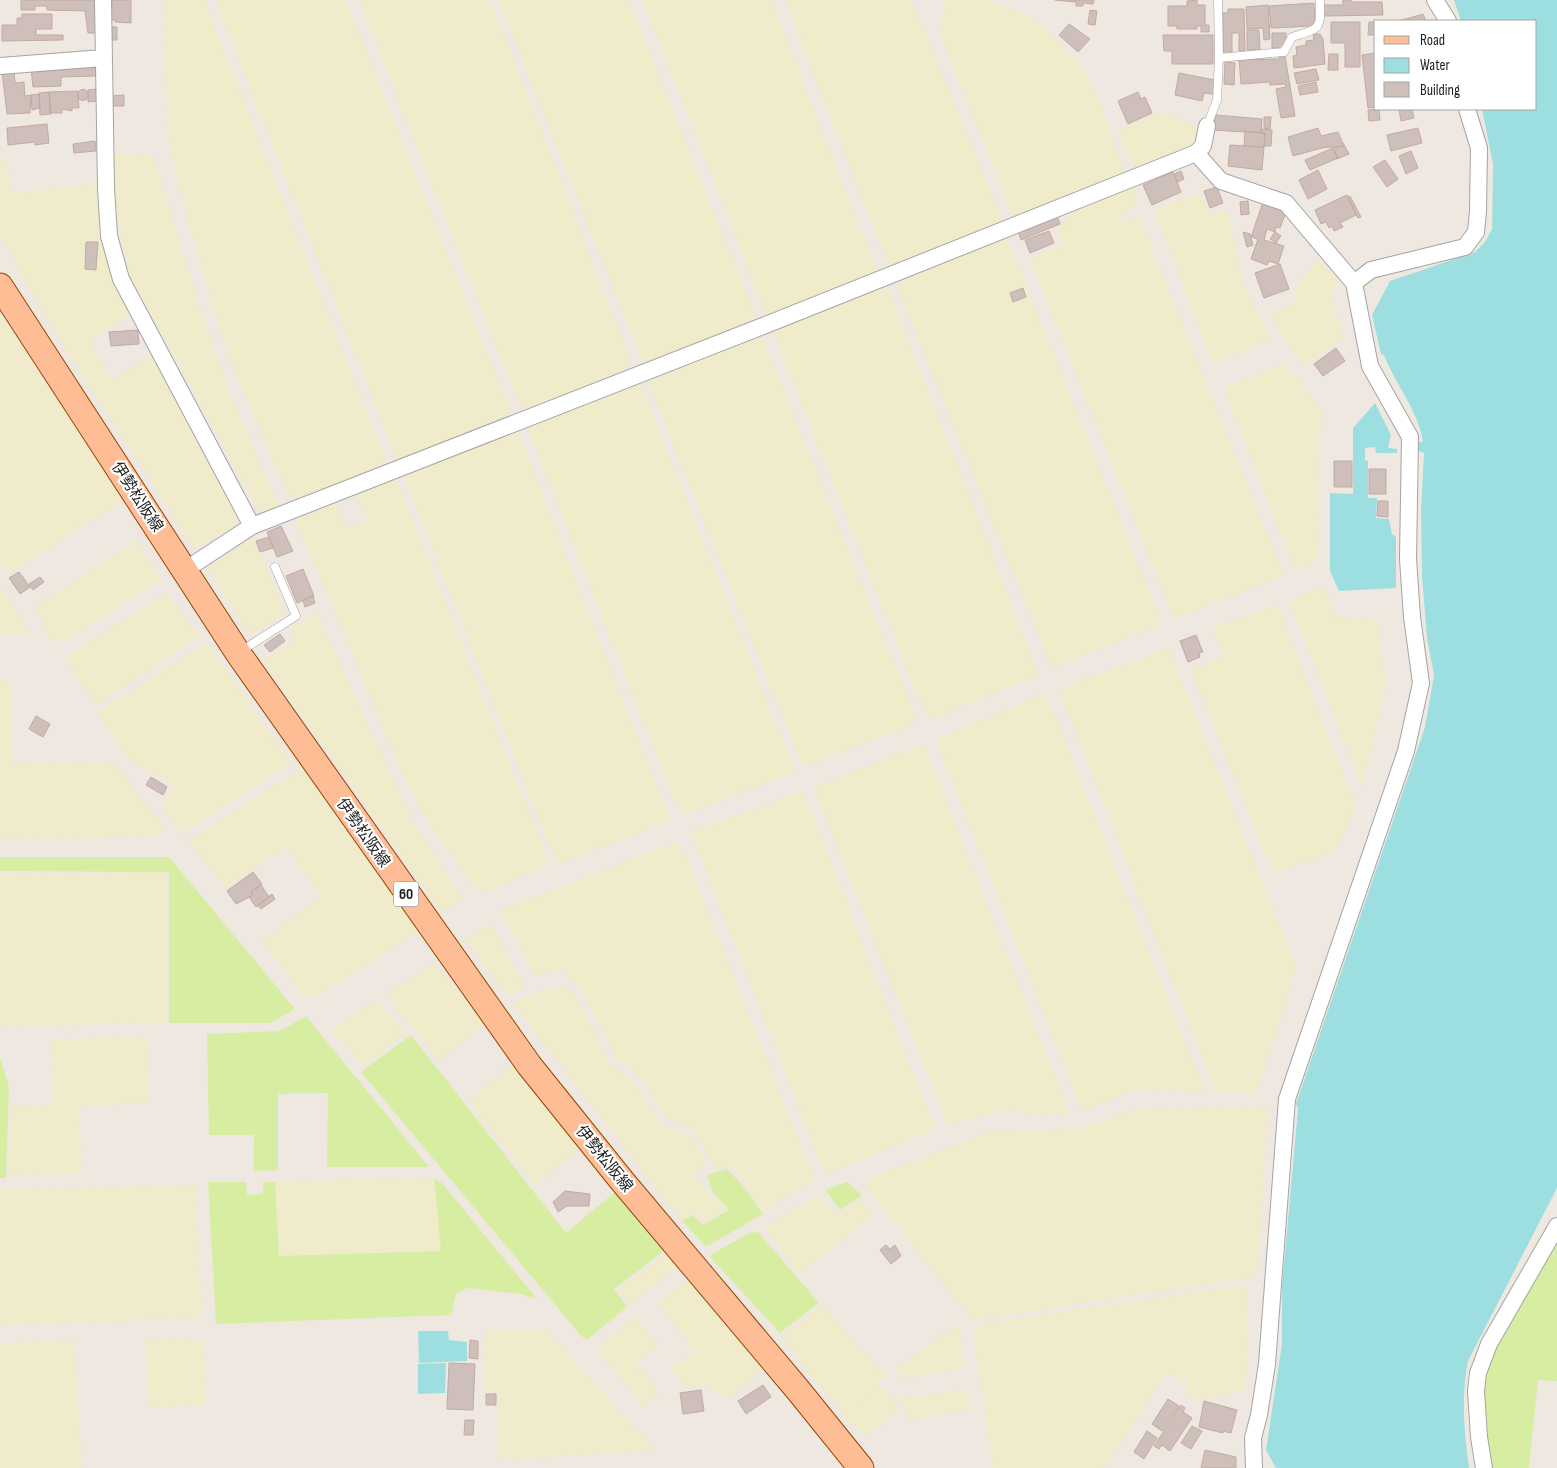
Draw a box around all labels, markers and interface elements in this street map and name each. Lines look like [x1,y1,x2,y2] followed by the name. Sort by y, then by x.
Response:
[1374,20,1537,110] legend
[1420,31,1445,50] text: Road
[1420,56,1451,75] text: Water
[1420,81,1460,100] text: Building
[107,458,167,536] street label: 伊勢松阪線
[332,795,394,871] street label: 伊勢松阪線
[394,882,418,906] road number: 60
[571,1122,637,1196] street label: 伊勢松阪線

